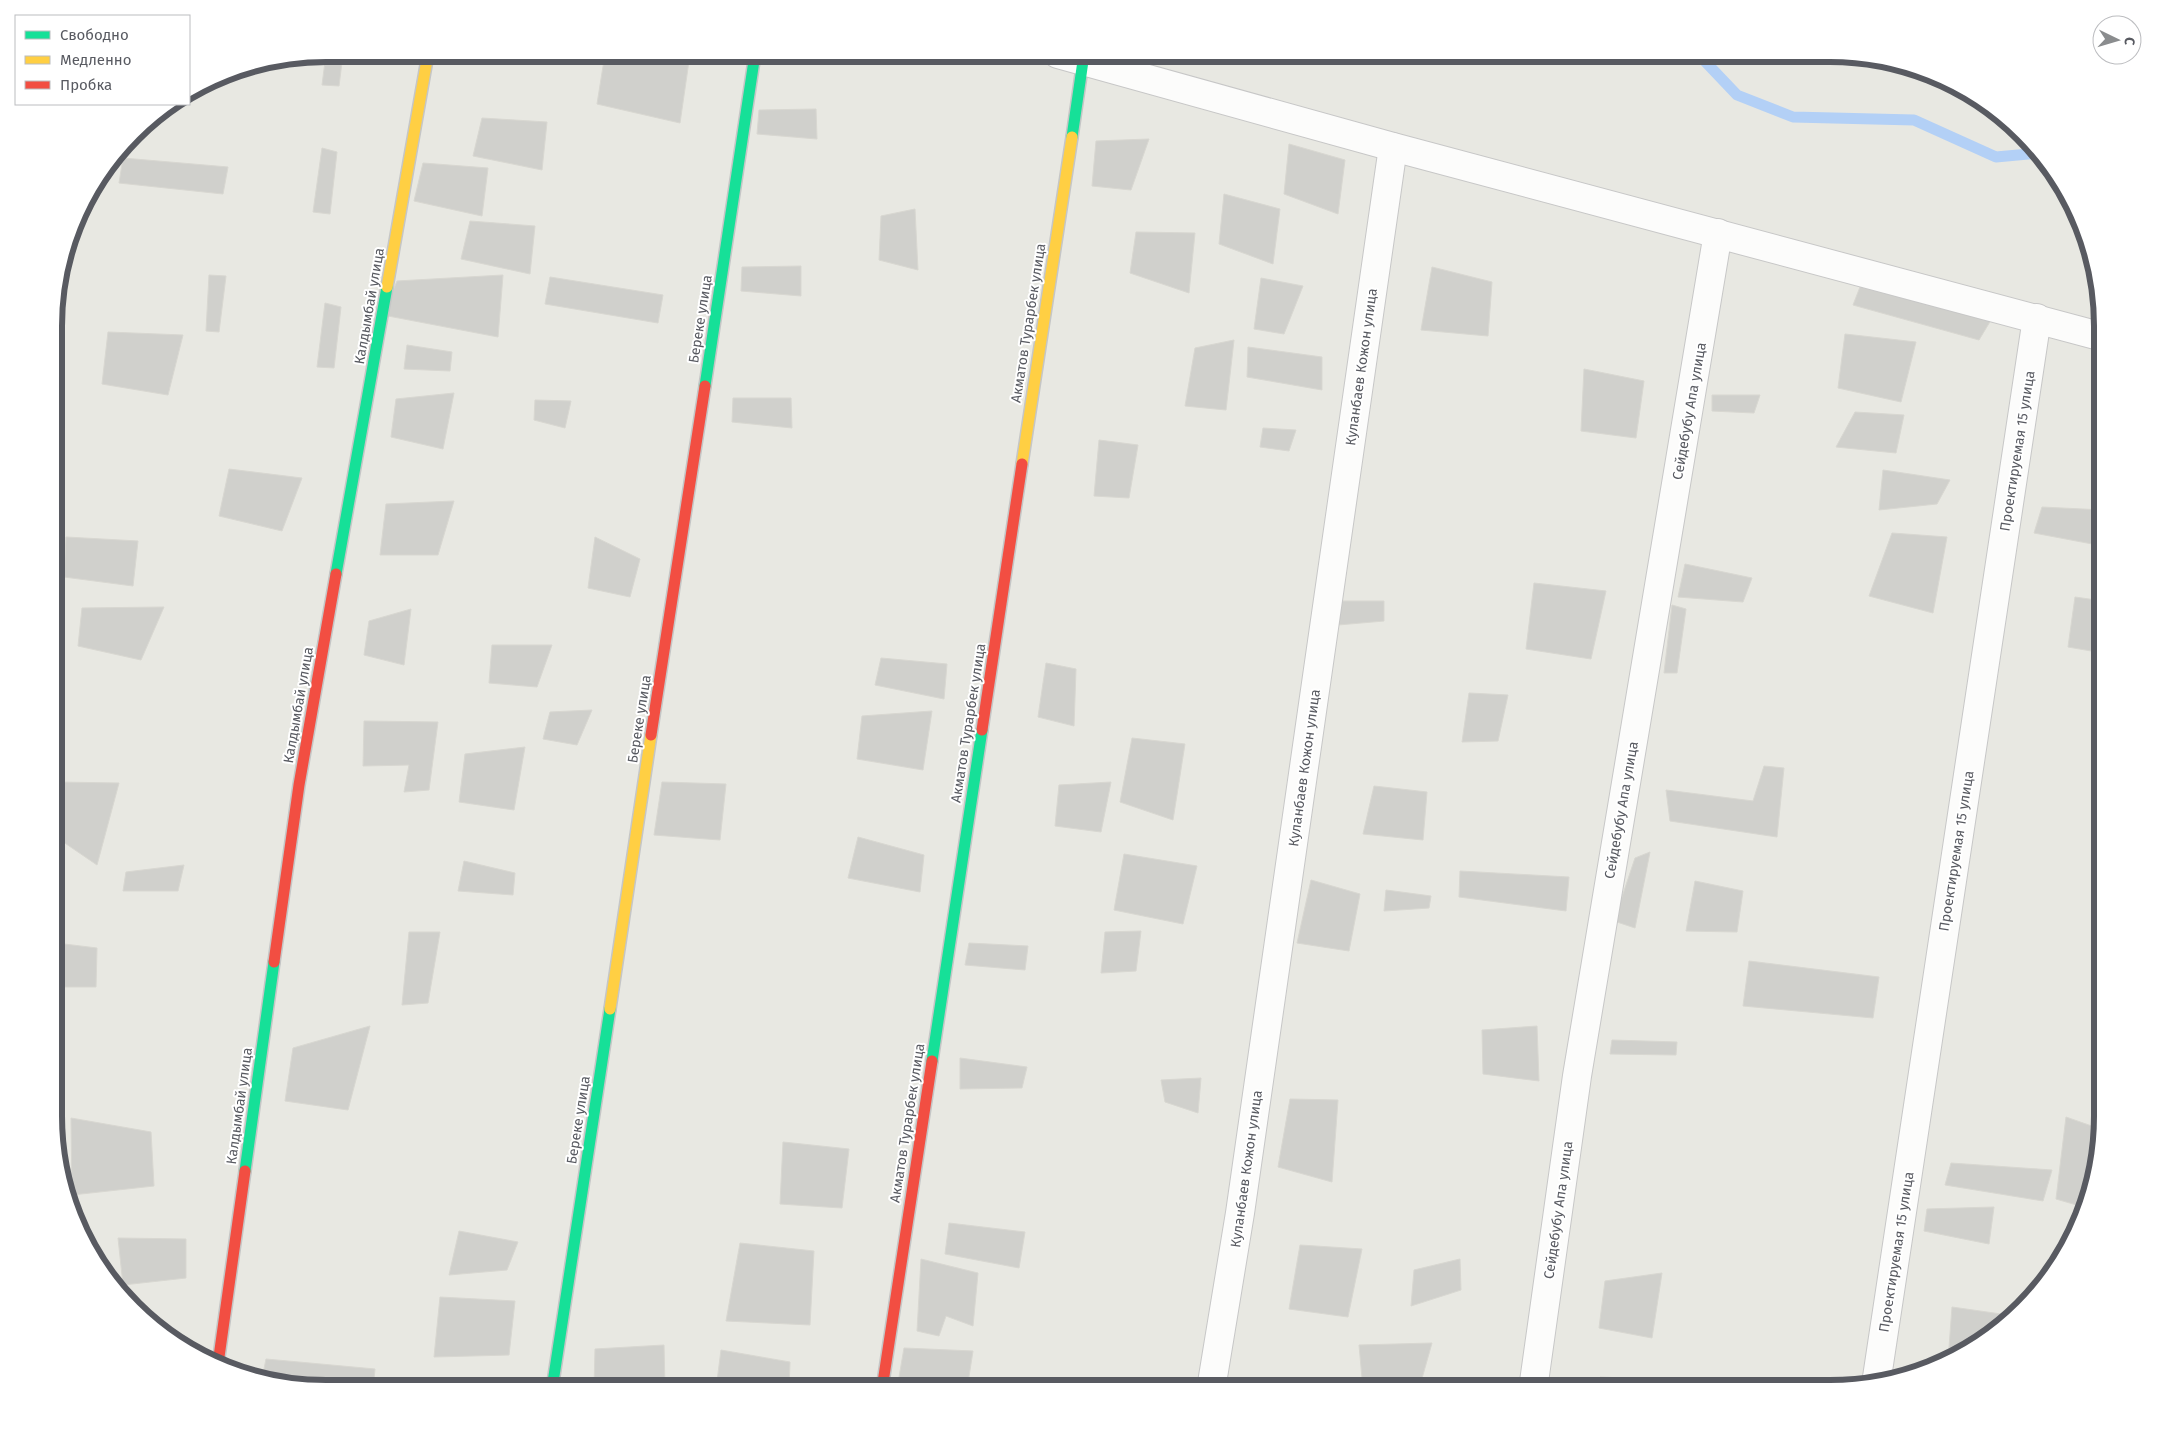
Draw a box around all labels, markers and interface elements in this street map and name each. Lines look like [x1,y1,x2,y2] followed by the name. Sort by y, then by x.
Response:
[15,15,190,105] legend
[2092,15,2142,65] north arrow
[60,26,129,44] text: Свободно
[2121,36,2138,46] text: С
[60,51,132,69] text: Медленно
[60,76,112,94] text: Пробка
[1007,242,1049,404] street label: Акматов Турарбек улица
[351,246,388,366] street label: Калдымбай улица
[685,274,716,364] street label: Береке улица
[1342,287,1381,447] street label: Куланбаев Кожон улица
[1669,341,1710,481] street label: Сейдебубу Апа улица
[1996,369,2039,533] street label: Проектируемая 15 улица
[947,642,989,804] street label: Акматов Турарбек улица
[280,645,317,765] street label: Калдымбай улица
[624,674,655,764] street label: Береке улица
[1285,688,1324,848] street label: Куланбаев Кожон улица
[1601,740,1642,880] street label: Сейдебубу Апа улица
[1935,769,1978,933] street label: Проектируемая 15 улица
[886,1042,928,1204] street label: Акматов Турарбек улица
[223,1046,256,1166] street label: Калдымбай улица
[563,1075,594,1165] street label: Береке улица
[1227,1089,1266,1249] street label: Куланбаев Кожон улица
[1540,1140,1577,1280] street label: Сейдебубу Апа улица
[1875,1170,1918,1334] street label: Проектируемая 15 улица

